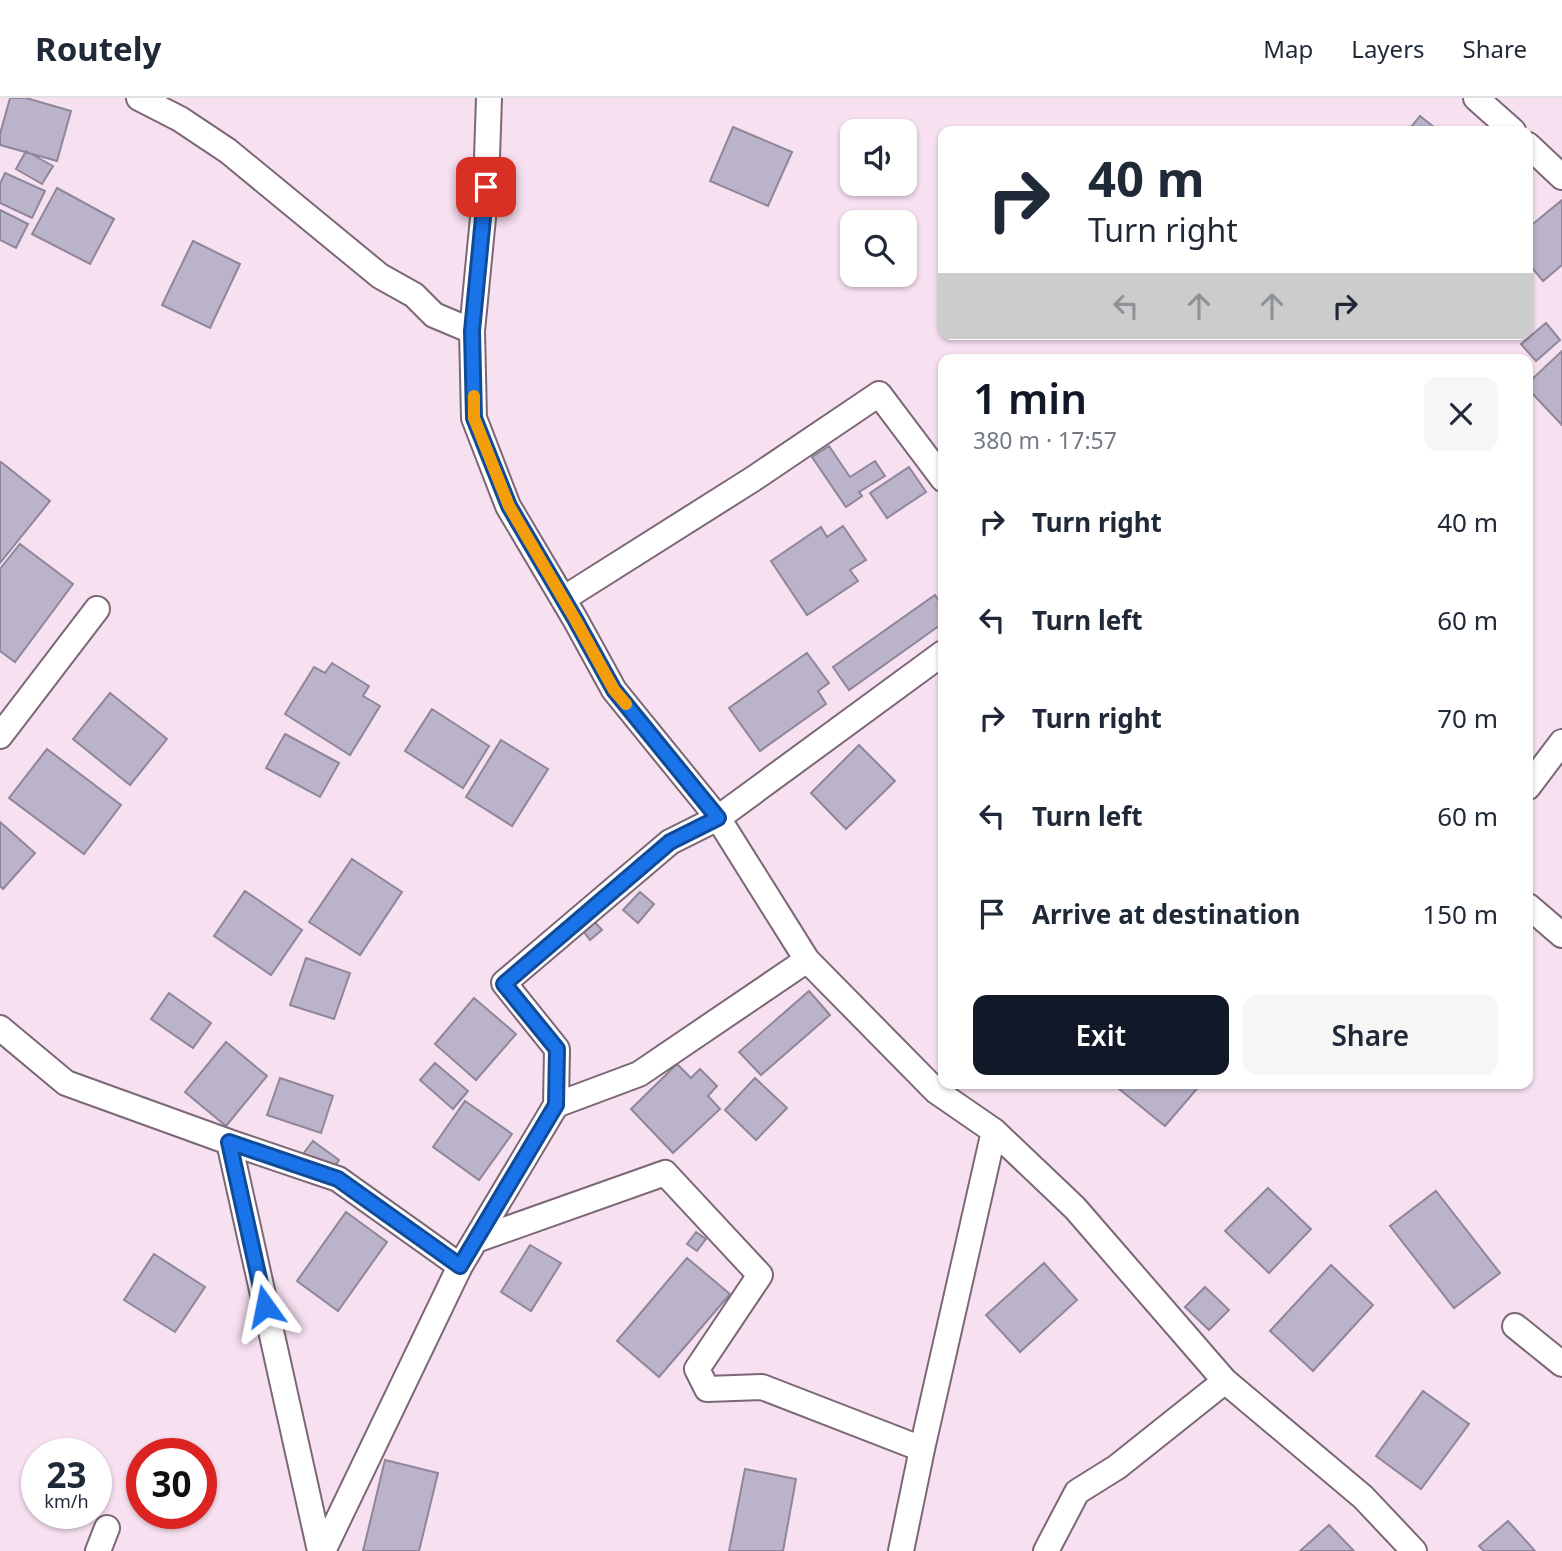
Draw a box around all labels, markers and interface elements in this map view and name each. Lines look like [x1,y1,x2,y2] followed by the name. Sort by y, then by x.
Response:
[35,26,161,71] text: Routely
[1263,32,1313,65] text: Map
[1351,32,1425,65] text: Layers
[1463,32,1527,65] text: Share
[840,119,917,287] map controls
[840,119,917,196] button: sound
[1088,145,1205,211] text: 40 m
[973,154,1064,245] icon: right
[456,157,516,217] pin
[467,168,505,206] icon: arrive
[1088,208,1238,251] text: Turn right
[840,210,917,287] button: search
[1107,287,1145,325] icon: left
[1180,287,1218,325] icon: ahead
[1253,287,1291,325] icon: ahead
[1326,287,1364,325] icon: right
[973,369,1087,426] text: 1 min
[1424,377,1498,451] button: close
[973,424,1117,456] text: 380 m · 17:57
[973,503,1011,541] icon: right
[1032,504,1162,540] text: Turn right
[1437,504,1498,540] text: 40 m
[973,601,1011,639] icon: left
[1032,602,1143,638] text: Turn left
[1437,602,1498,638] text: 60 m
[973,699,1011,737] icon: right
[1032,700,1162,736] text: Turn right
[1437,700,1498,736] text: 70 m
[973,797,1011,835] icon: left
[1032,798,1143,834] text: Turn left
[1437,798,1498,834] text: 60 m
[973,895,1011,933] icon: arrive
[1032,896,1301,932] text: Arrive at destination
[1422,896,1498,932] text: 150 m
[973,995,1229,1075] button: Exit
[1243,995,1498,1075] button: Share
[228,1269,302,1343] position arrow
[126,1438,217,1529] speed limit sign: 30
[46,1451,87,1498] text: 23
[44,1489,89,1513] text: km/h

